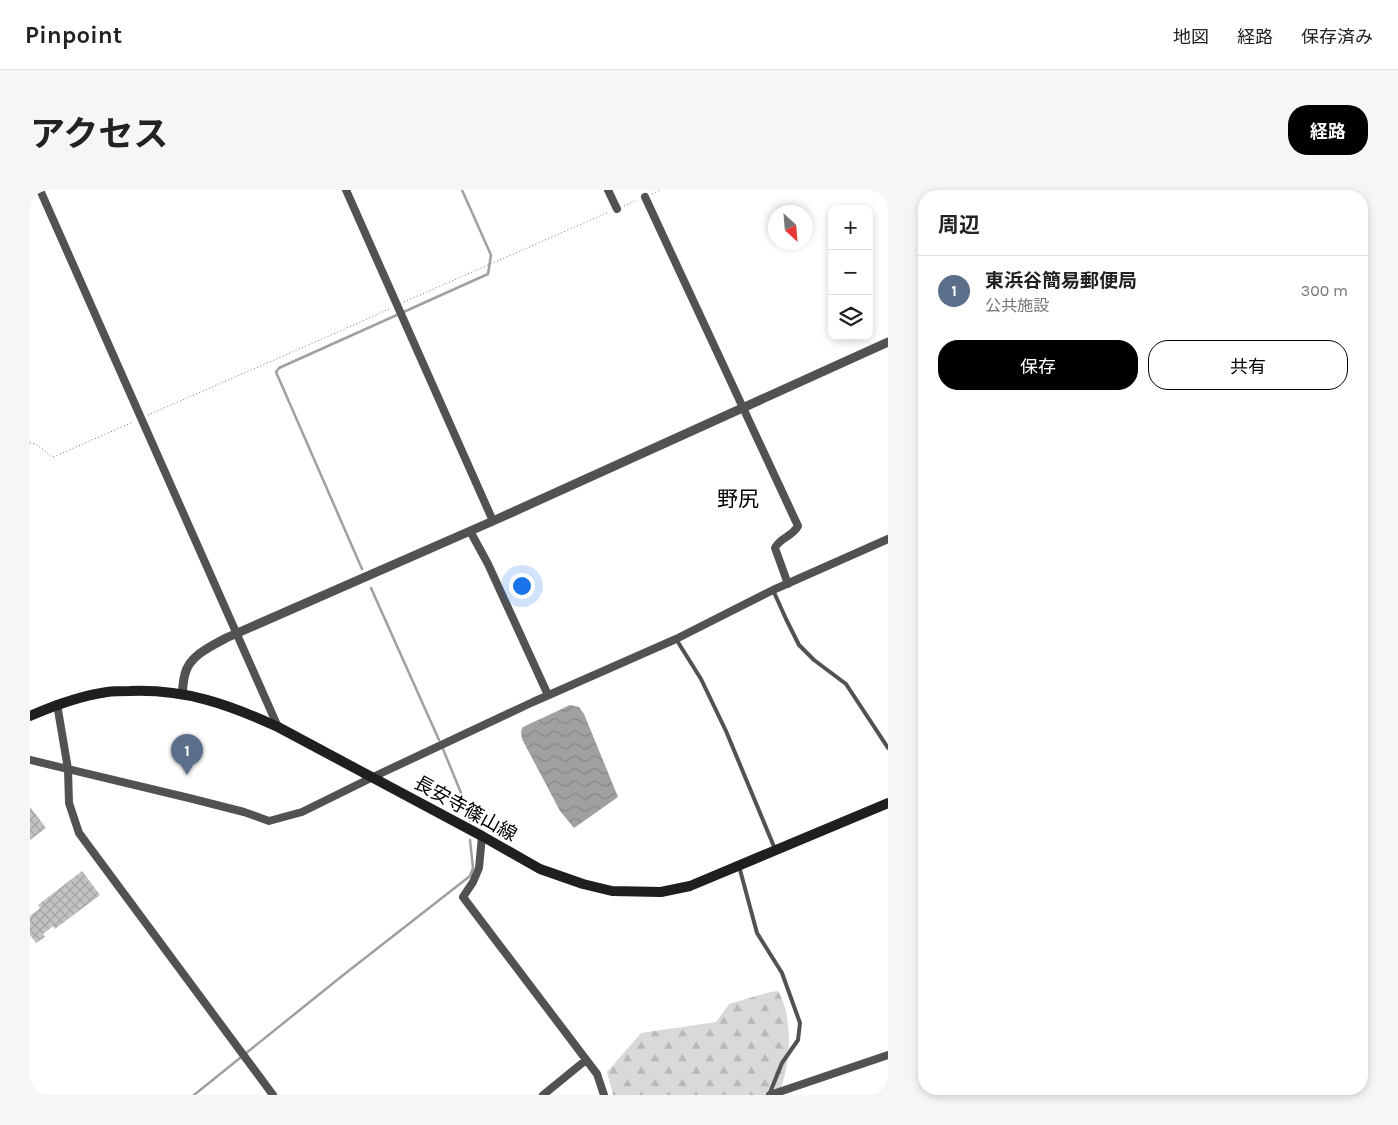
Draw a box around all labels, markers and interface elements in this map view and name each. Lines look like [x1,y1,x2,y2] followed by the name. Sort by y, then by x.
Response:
[25,21,122,49] text: Pinpoint
[1173,26,1209,48] text: 地図
[1237,26,1273,48] text: 経路
[1301,26,1373,48] text: 保存済み
[1288,105,1368,155] button: 経路
[30,114,168,155] text: アクセス
[768,205,813,250] north arrow
[828,205,873,340] map controls
[828,205,873,250] button: +
[938,213,980,237] text: 周辺
[828,250,873,295] button: −
[985,270,1137,292] text: 東浜谷簡易郵便局
[951,281,957,300] text: 1
[1301,281,1348,300] text: 300 m
[828,295,873,340] button: layers
[985,296,1049,315] text: 公共施設
[938,340,1138,390] button: 保存
[1148,340,1348,390] button: 共有
[717,487,759,511] district label: 野尻
[509,573,535,599] your location
[171,734,203,775] pin: 1
[410,772,521,846] street label: 長安寺篠山線

